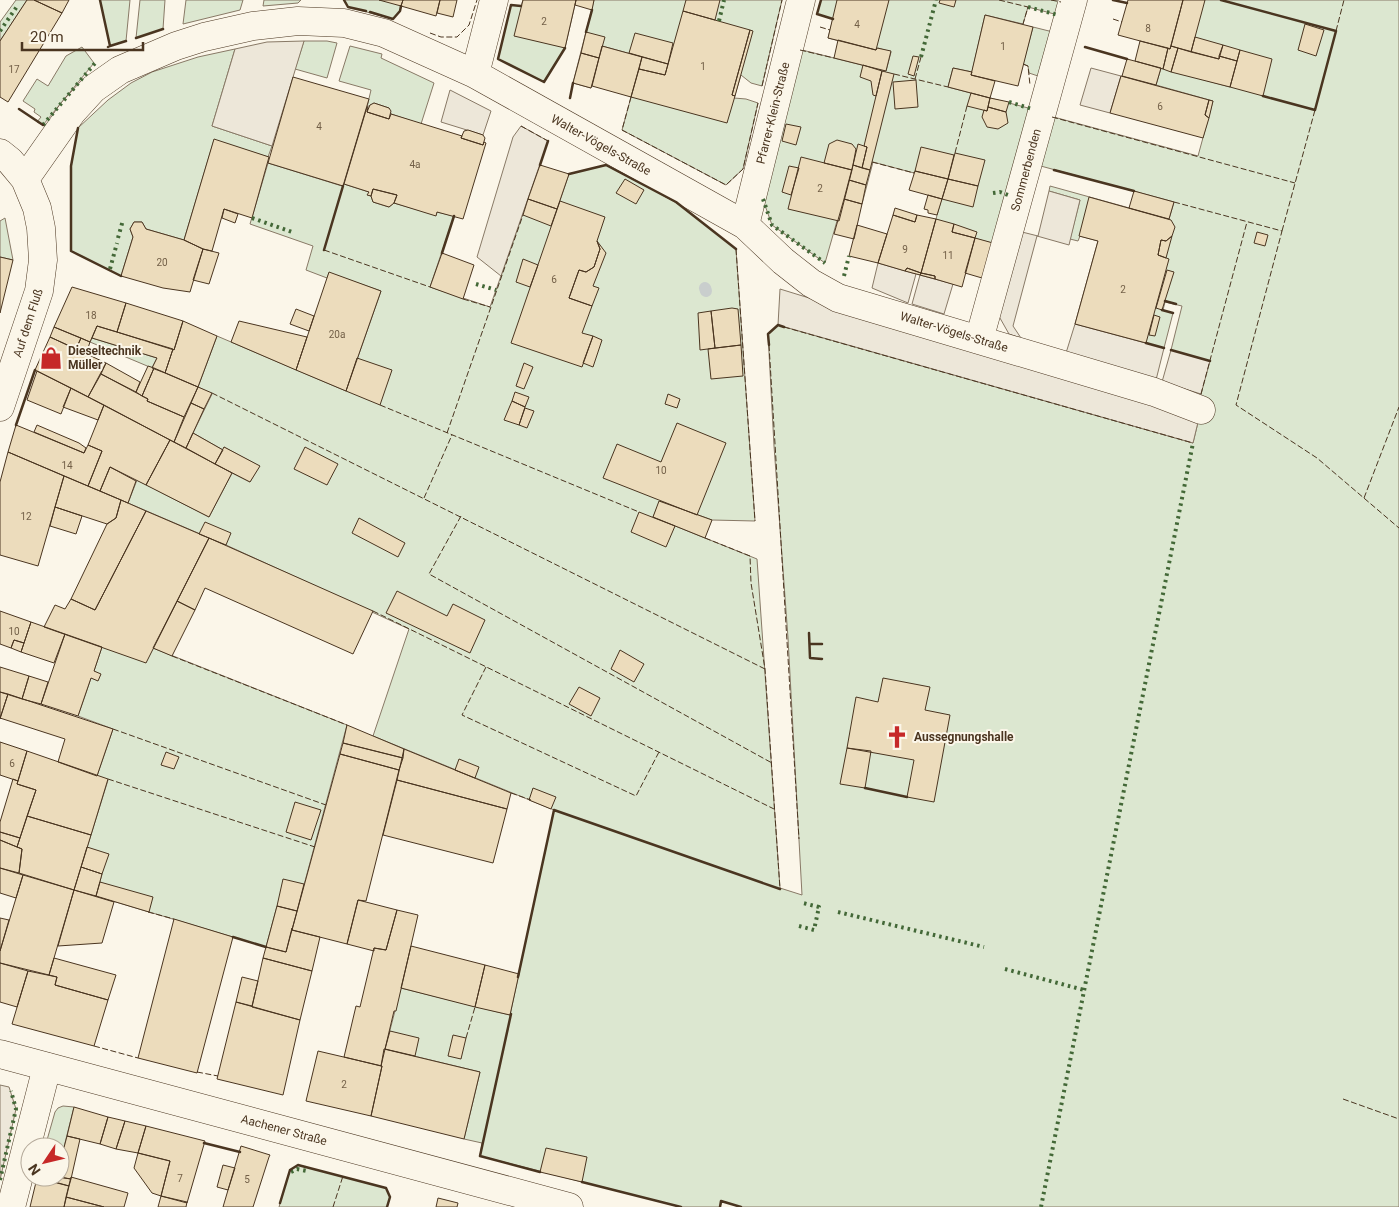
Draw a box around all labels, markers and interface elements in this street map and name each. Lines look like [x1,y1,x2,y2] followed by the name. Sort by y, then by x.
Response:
[541,16,547,27] house number: 2
[854,19,860,30] house number: 4
[22,20,144,52] scale bar
[1145,23,1151,34] house number: 8
[30,28,64,46] text: 20 m
[1000,41,1006,52] house number: 1
[700,61,706,72] house number: 1
[754,61,792,165] street label: Pfarrer-Klein-Straße
[8,64,20,75] house number: 17
[1157,101,1163,112] house number: 6
[549,112,653,178] street label: Walter-Vögels-Straße
[316,121,322,132] house number: 4
[1008,127,1044,213] street label: Sommerbenden
[409,159,421,170] house number: 4a
[817,183,823,194] house number: 2
[902,244,908,255] house number: 9
[942,250,954,261] house number: 11
[156,257,168,268] house number: 20
[551,274,557,285] house number: 6
[1120,284,1126,295] house number: 2
[10,287,46,359] street label: Auf dem Fluß
[898,309,1010,355] street label: Walter-Vögels-Straße
[85,310,97,321] house number: 18
[329,329,345,340] house number: 20a
[68,344,142,372] place label: Dieseltechnik Müller
[38,345,64,371] shop icon: Dieseltechnik Müller
[61,460,73,471] house number: 14
[655,465,667,476] house number: 10
[20,511,32,522] house number: 12
[8,626,20,637] house number: 10
[884,724,910,750] church icon: Aussegnungshalle
[914,730,1014,744] place label: Aussegnungshalle
[9,758,15,769] house number: 6
[341,1079,347,1090] house number: 2
[239,1112,329,1148] street label: Aachener Straße
[20,1137,70,1187] north arrow
[25,1161,44,1178] text: N
[177,1173,183,1184] house number: 7
[244,1174,250,1185] house number: 5

